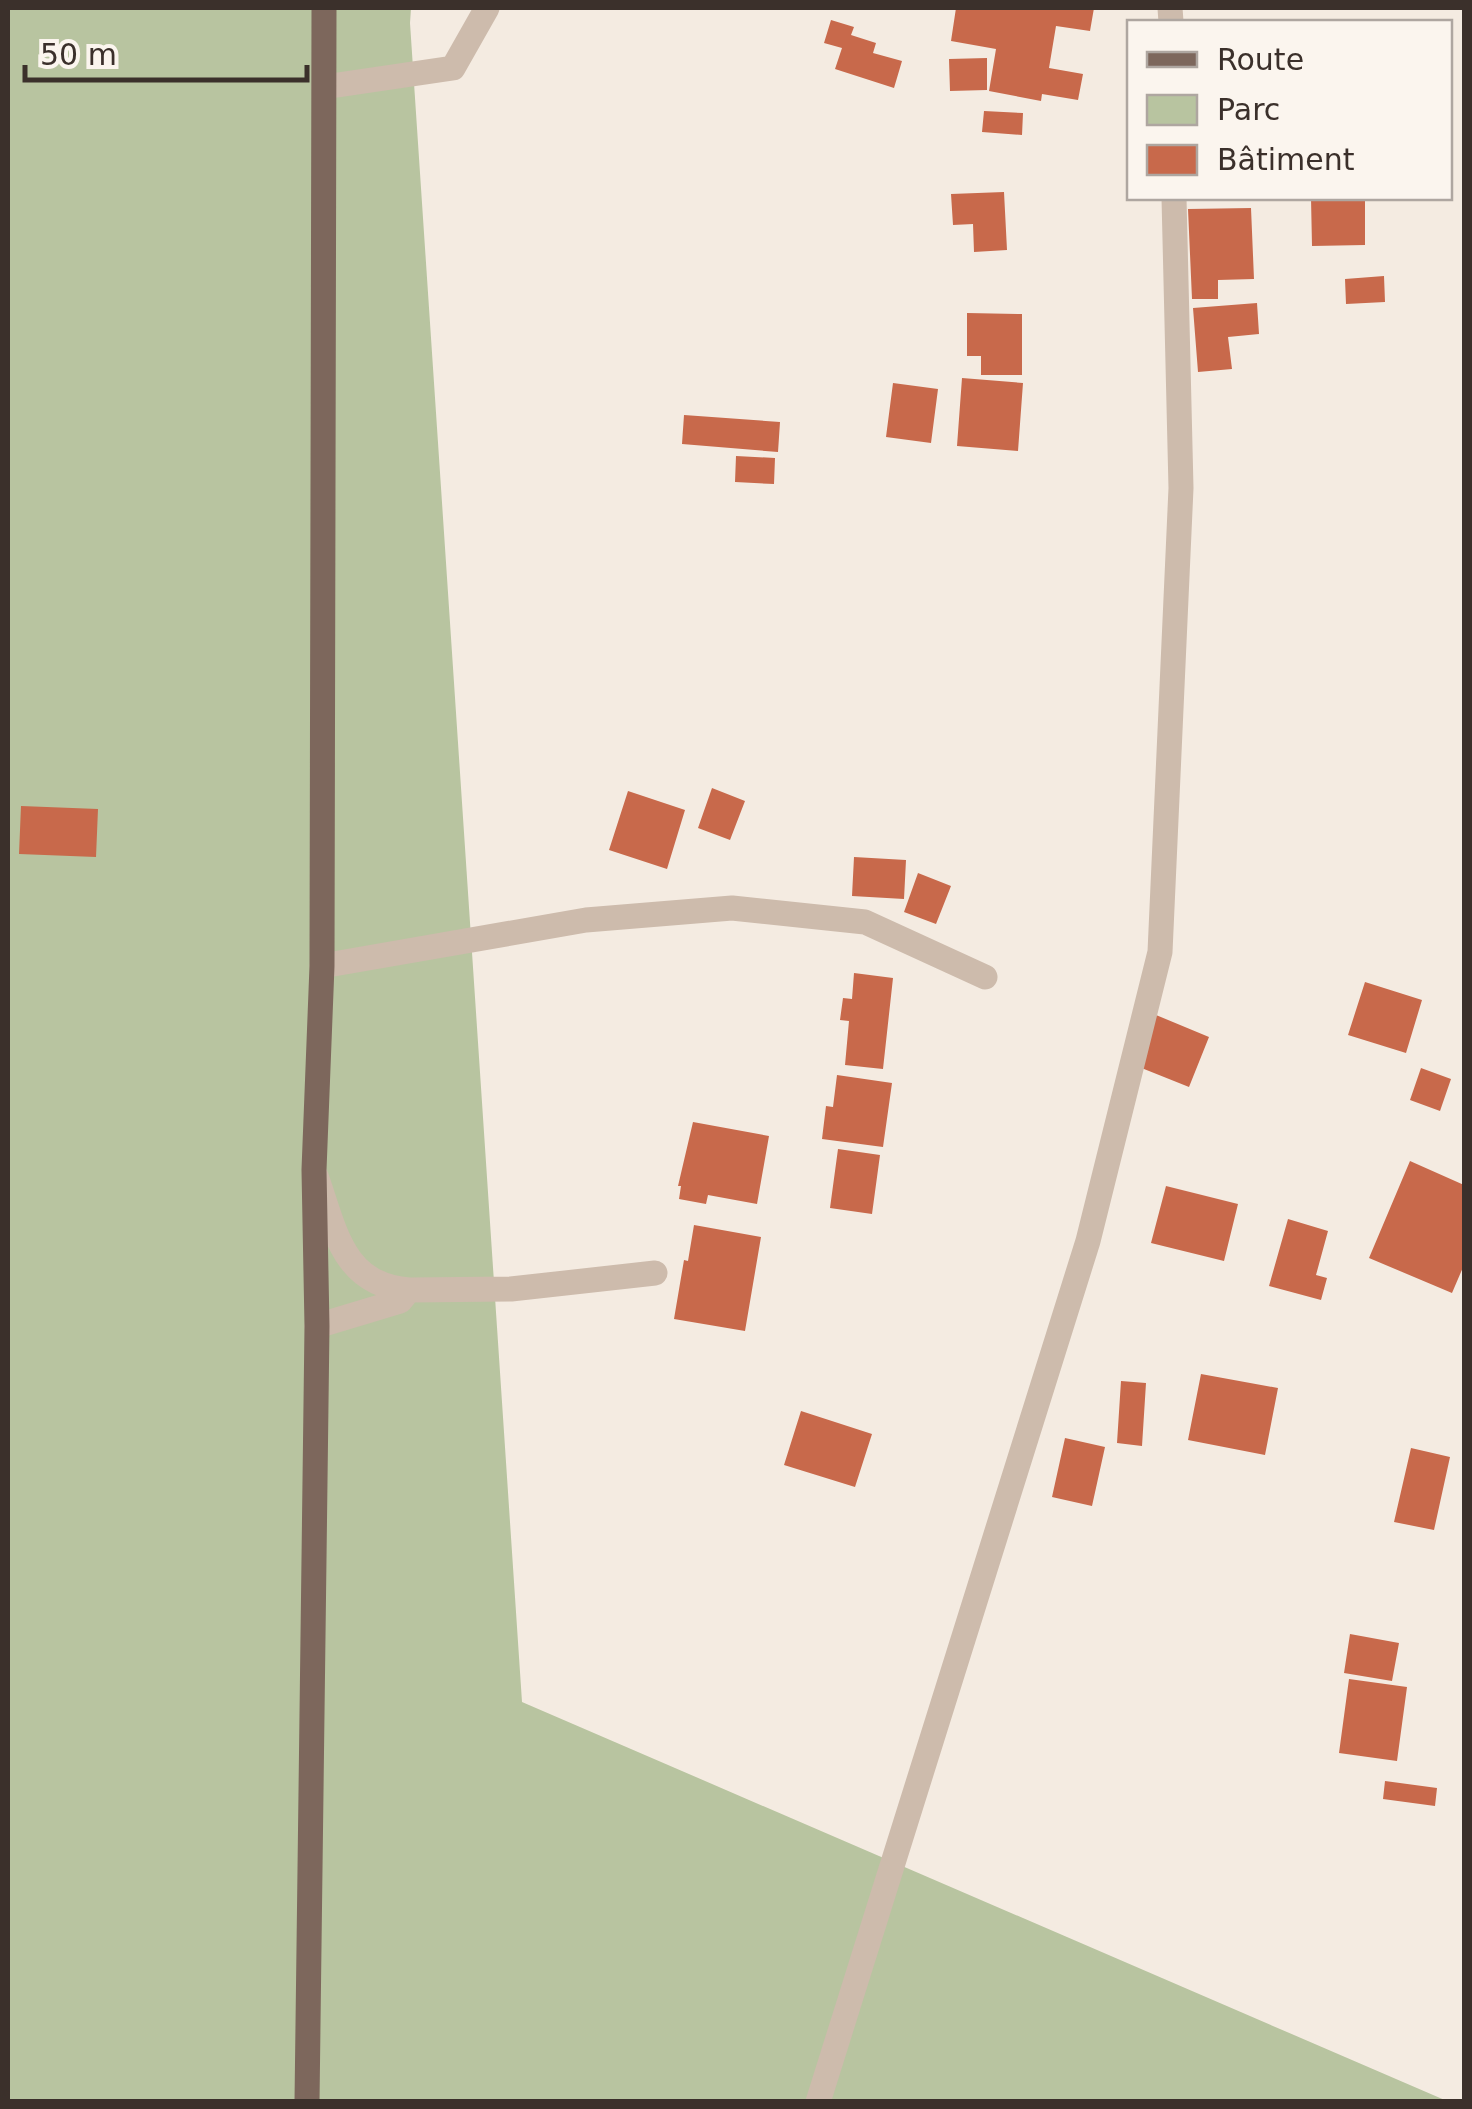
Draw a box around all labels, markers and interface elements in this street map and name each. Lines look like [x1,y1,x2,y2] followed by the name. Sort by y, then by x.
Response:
[25,20,308,82] scale bar
[1127,20,1452,200] legend
[40,37,117,72] text: 50 m
[1217,42,1304,77] text: Route
[1217,92,1280,127] text: Parc
[1217,142,1355,177] text: Bâtiment

